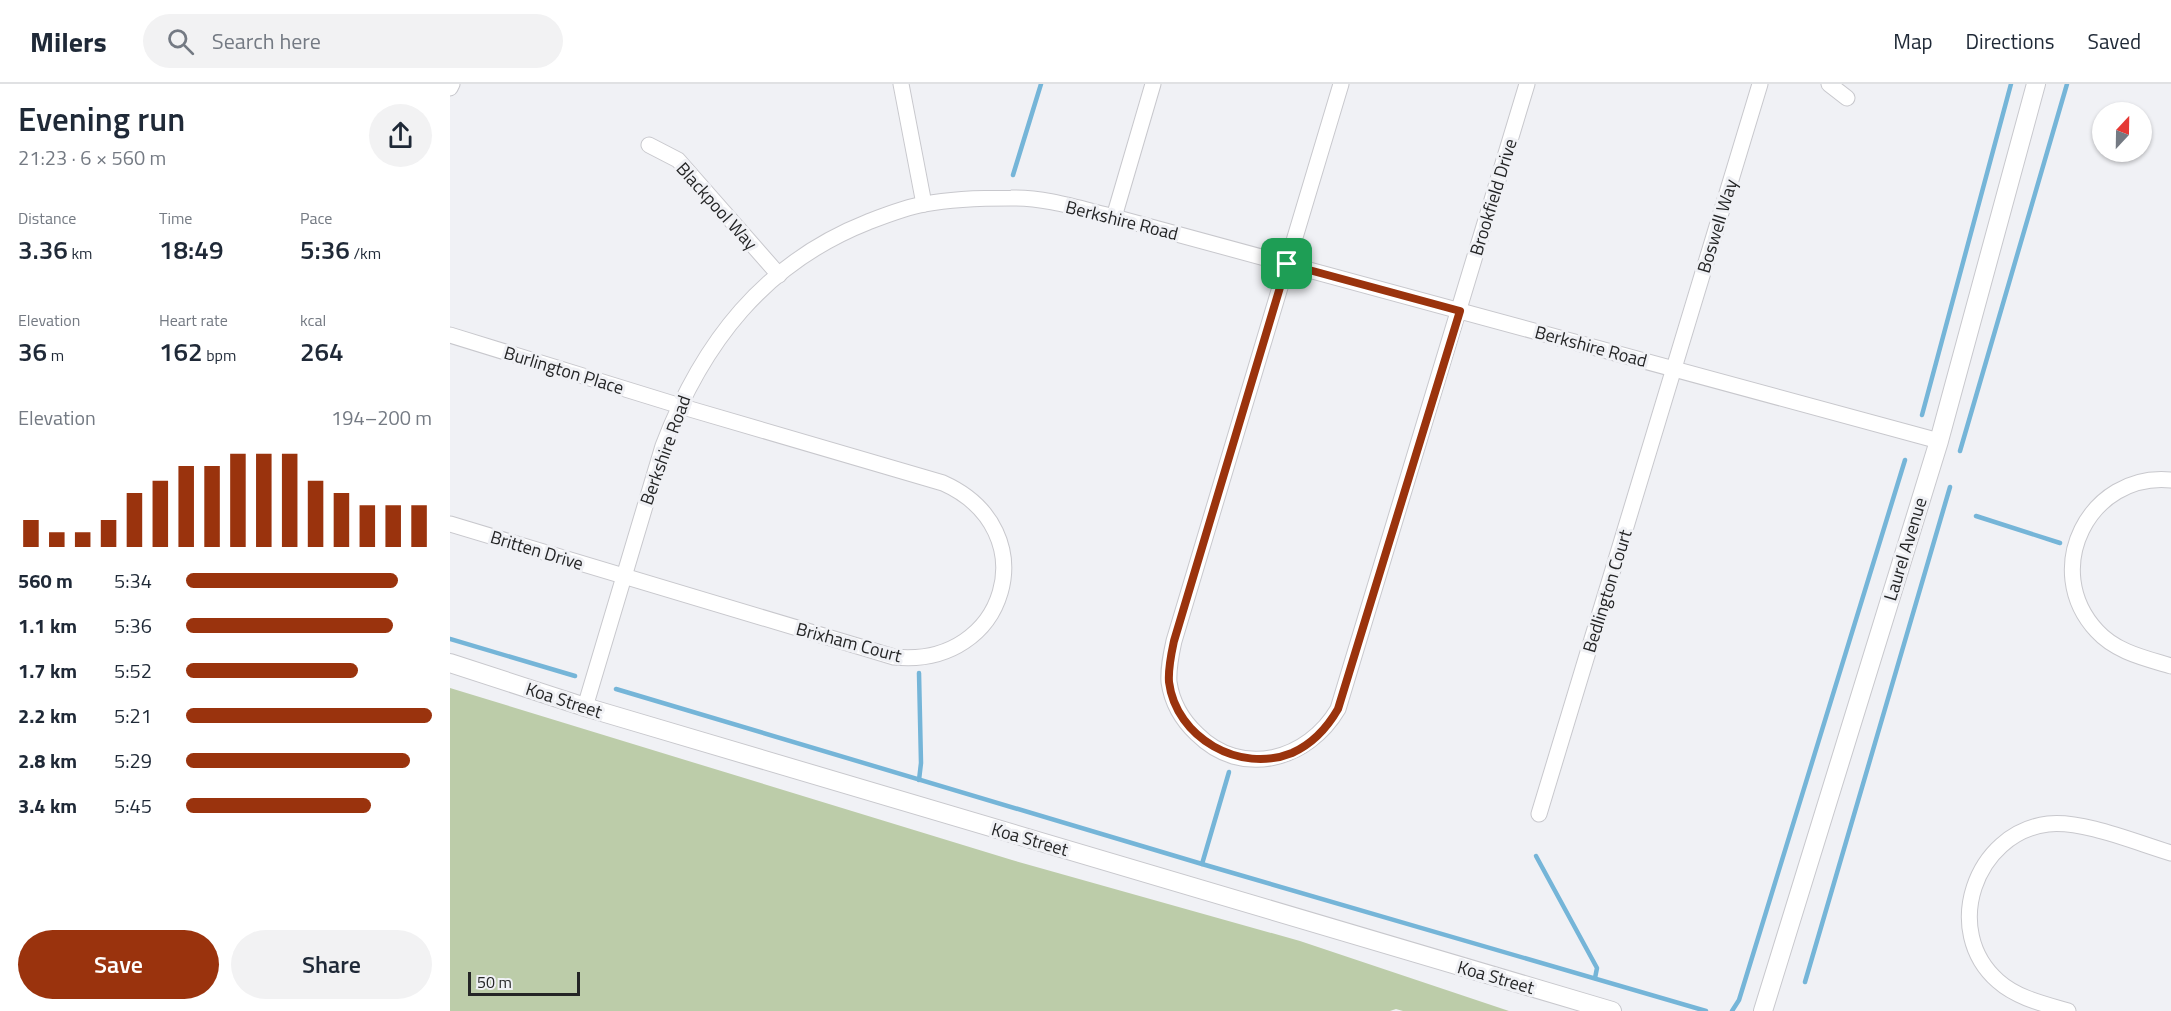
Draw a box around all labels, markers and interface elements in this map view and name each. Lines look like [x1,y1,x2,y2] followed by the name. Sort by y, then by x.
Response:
[143,14,563,68] search box
[30,20,107,63] text: Milers
[212,24,321,58] text: Search here
[164,25,197,58] icon: search
[1893,25,1933,57] text: Map
[1966,25,2055,57] text: Directions
[2088,25,2141,57] text: Saved
[18,94,185,144] text: Evening run
[2092,102,2152,162] north arrow
[2092,102,2152,162] map controls
[369,104,432,167] button: share
[1462,135,1524,259] street label: Brookfield Drive
[18,142,166,173] text: 21:23 · 6 × 560 m
[670,156,764,256] street label: Blackpool Way
[1690,175,1744,276] street label: Boswell Way
[1063,193,1181,247] street label: Berkshire Road
[18,206,76,230] text: Distance
[159,206,192,230] text: Time
[300,206,332,230] text: Pace
[18,230,68,269] text: 3.36
[159,230,223,269] text: 18:49
[300,230,350,269] text: 5:36
[1261,238,1312,289] pin
[68,241,92,265] text: km
[350,241,381,265] text: /km
[1270,247,1303,280] icon: arrive
[18,308,80,332] text: Elevation
[159,308,228,332] text: Heart rate
[300,308,326,332] text: kcal
[1532,318,1650,374] street label: Berkshire Road
[18,332,47,371] text: 36
[159,332,203,371] text: 162
[300,332,344,371] text: 264
[501,339,627,401] street label: Burlington Place
[47,343,64,367] text: m
[203,343,236,367] text: bpm
[633,391,697,509] street label: Berkshire Road
[18,402,96,433] text: Elevation
[331,402,432,433] text: 194–200 m
[1876,494,1934,604] street label: Laurel Avenue
[487,523,587,577] street label: Britten Drive
[1575,525,1639,656] street label: Bedlington Court
[18,565,73,596] text: 560 m
[114,565,152,596] text: 5:34
[18,610,77,641] text: 1.1 km
[114,610,152,641] text: 5:36
[793,615,905,669] street label: Brixham Court
[18,655,77,686] text: 1.7 km
[114,655,152,686] text: 5:52
[522,675,606,725] street label: Koa Street
[18,700,77,731] text: 2.2 km
[114,700,152,731] text: 5:21
[18,745,77,776] text: 2.8 km
[114,745,152,776] text: 5:29
[18,790,77,821] text: 3.4 km
[114,790,152,821] text: 5:45
[988,815,1072,863] street label: Koa Street
[18,930,219,999] button: Save
[231,930,432,999] button: Share
[1454,953,1538,1001] street label: Koa Street
[468,969,580,996] scale bar
[477,970,512,994] text: 50 m

